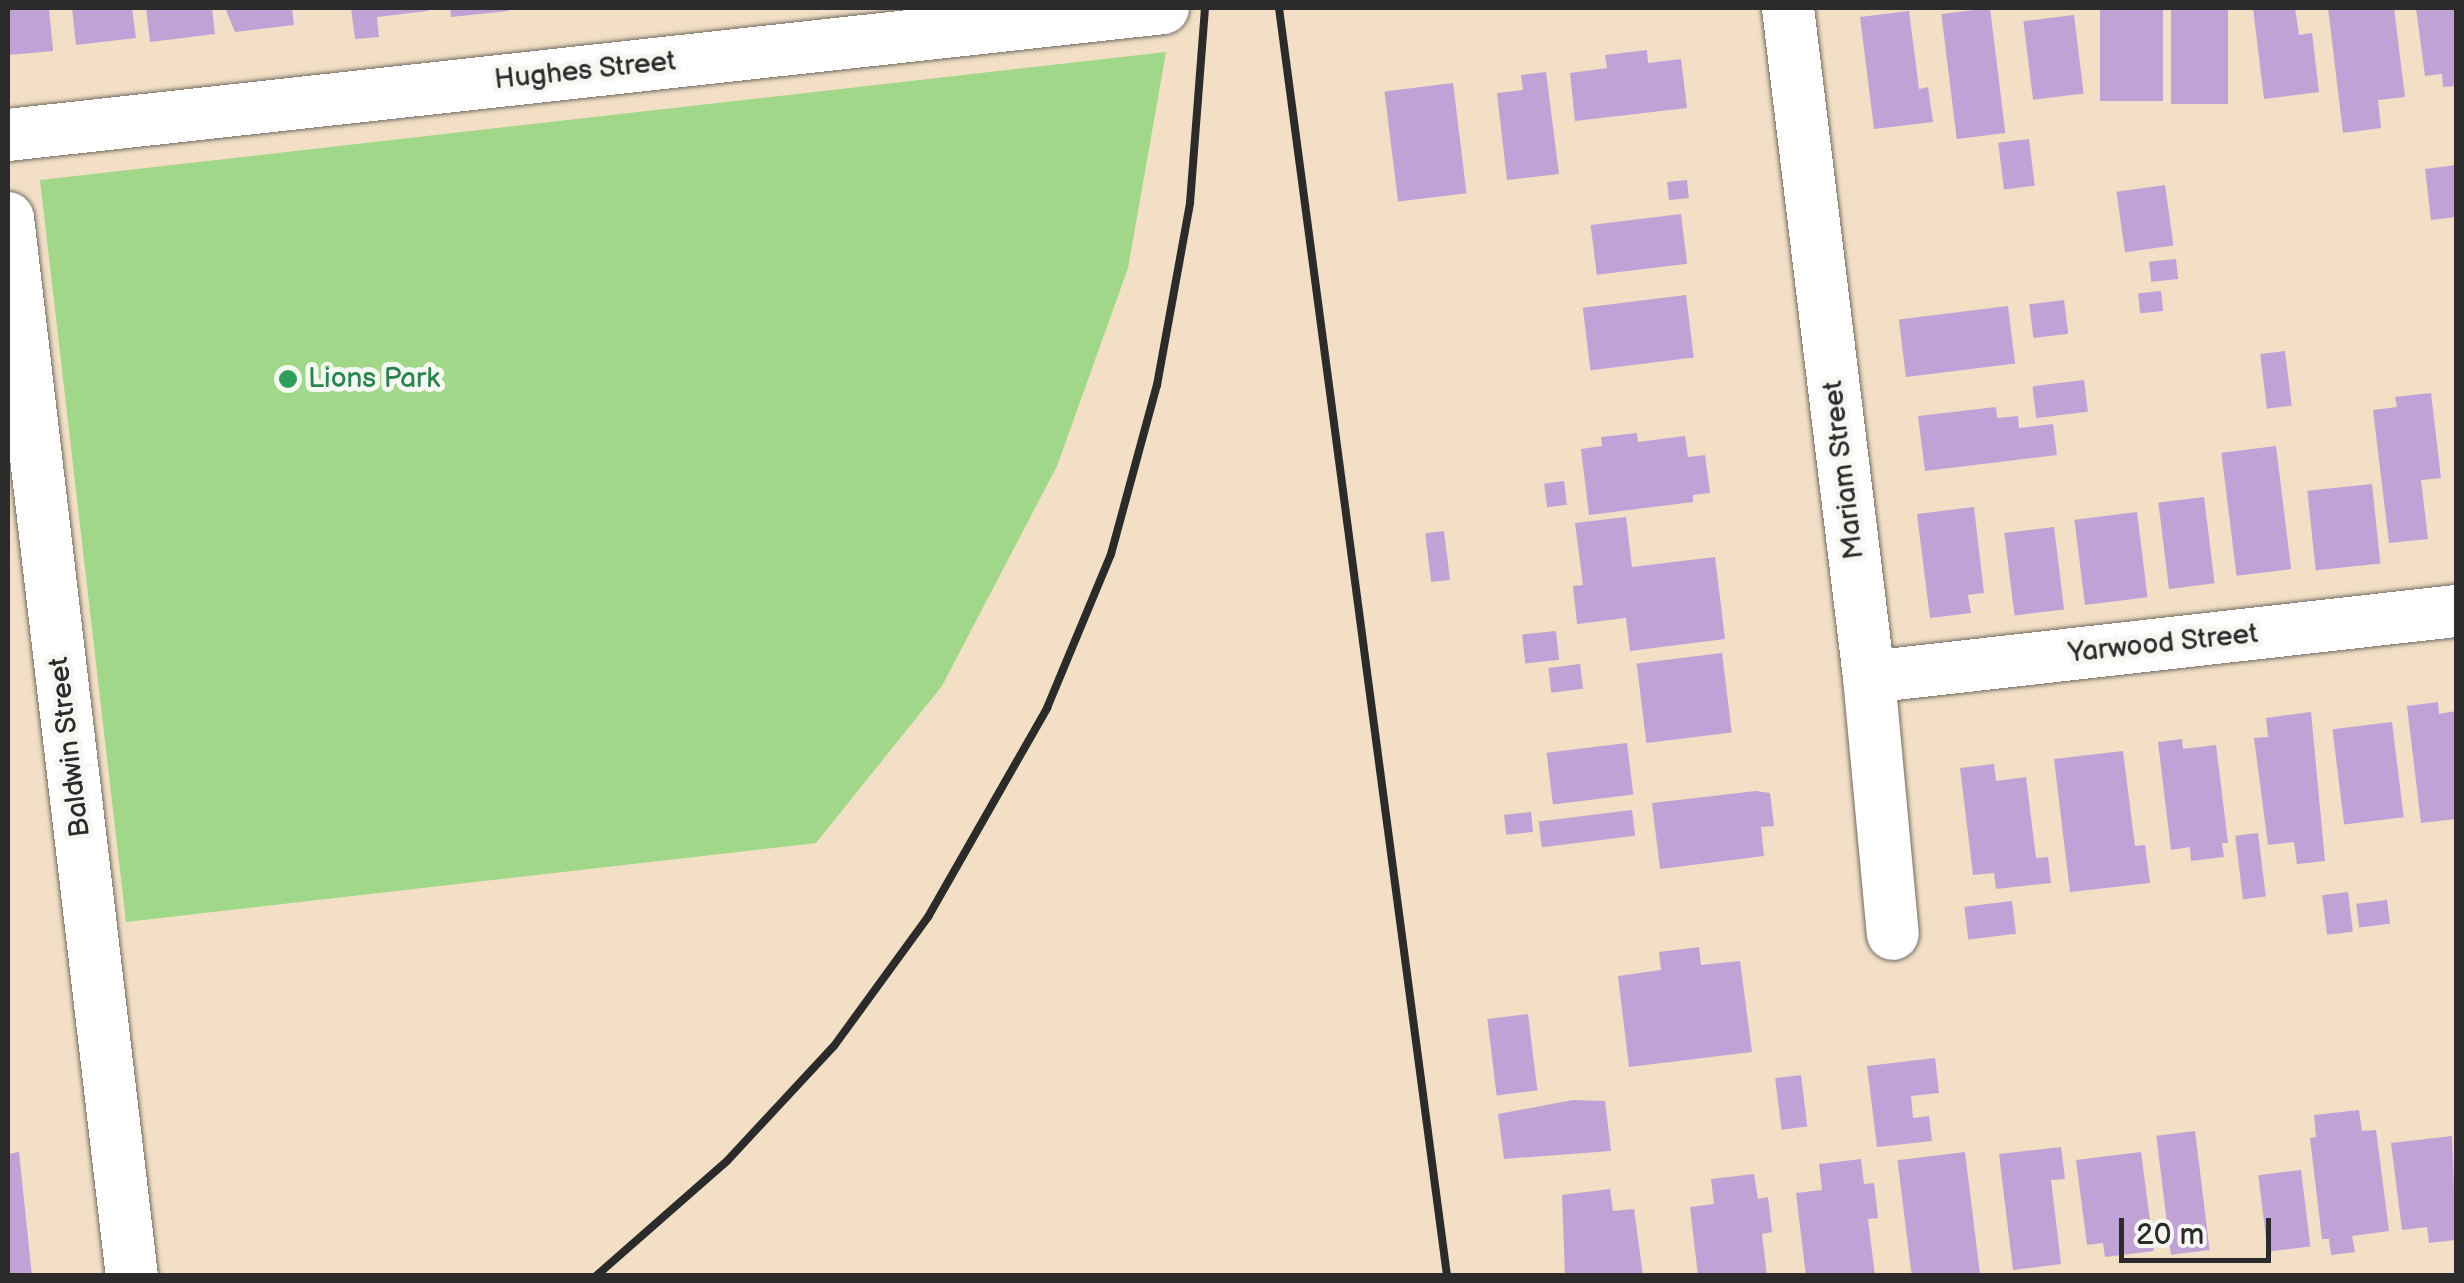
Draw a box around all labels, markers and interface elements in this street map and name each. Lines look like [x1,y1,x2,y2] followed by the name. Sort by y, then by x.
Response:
[492,45,678,97] street label: Hughes Street
[308,362,440,396] place label: Lions Park
[277,368,299,390] marker: Lions Park
[1816,379,1872,561] street label: Mariam Street
[2066,617,2260,671] street label: Yarwood Street
[42,655,98,839] street label: Baldwin Street
[2124,1198,2276,1260] scale bar
[2136,1217,2204,1253] text: 20 m

